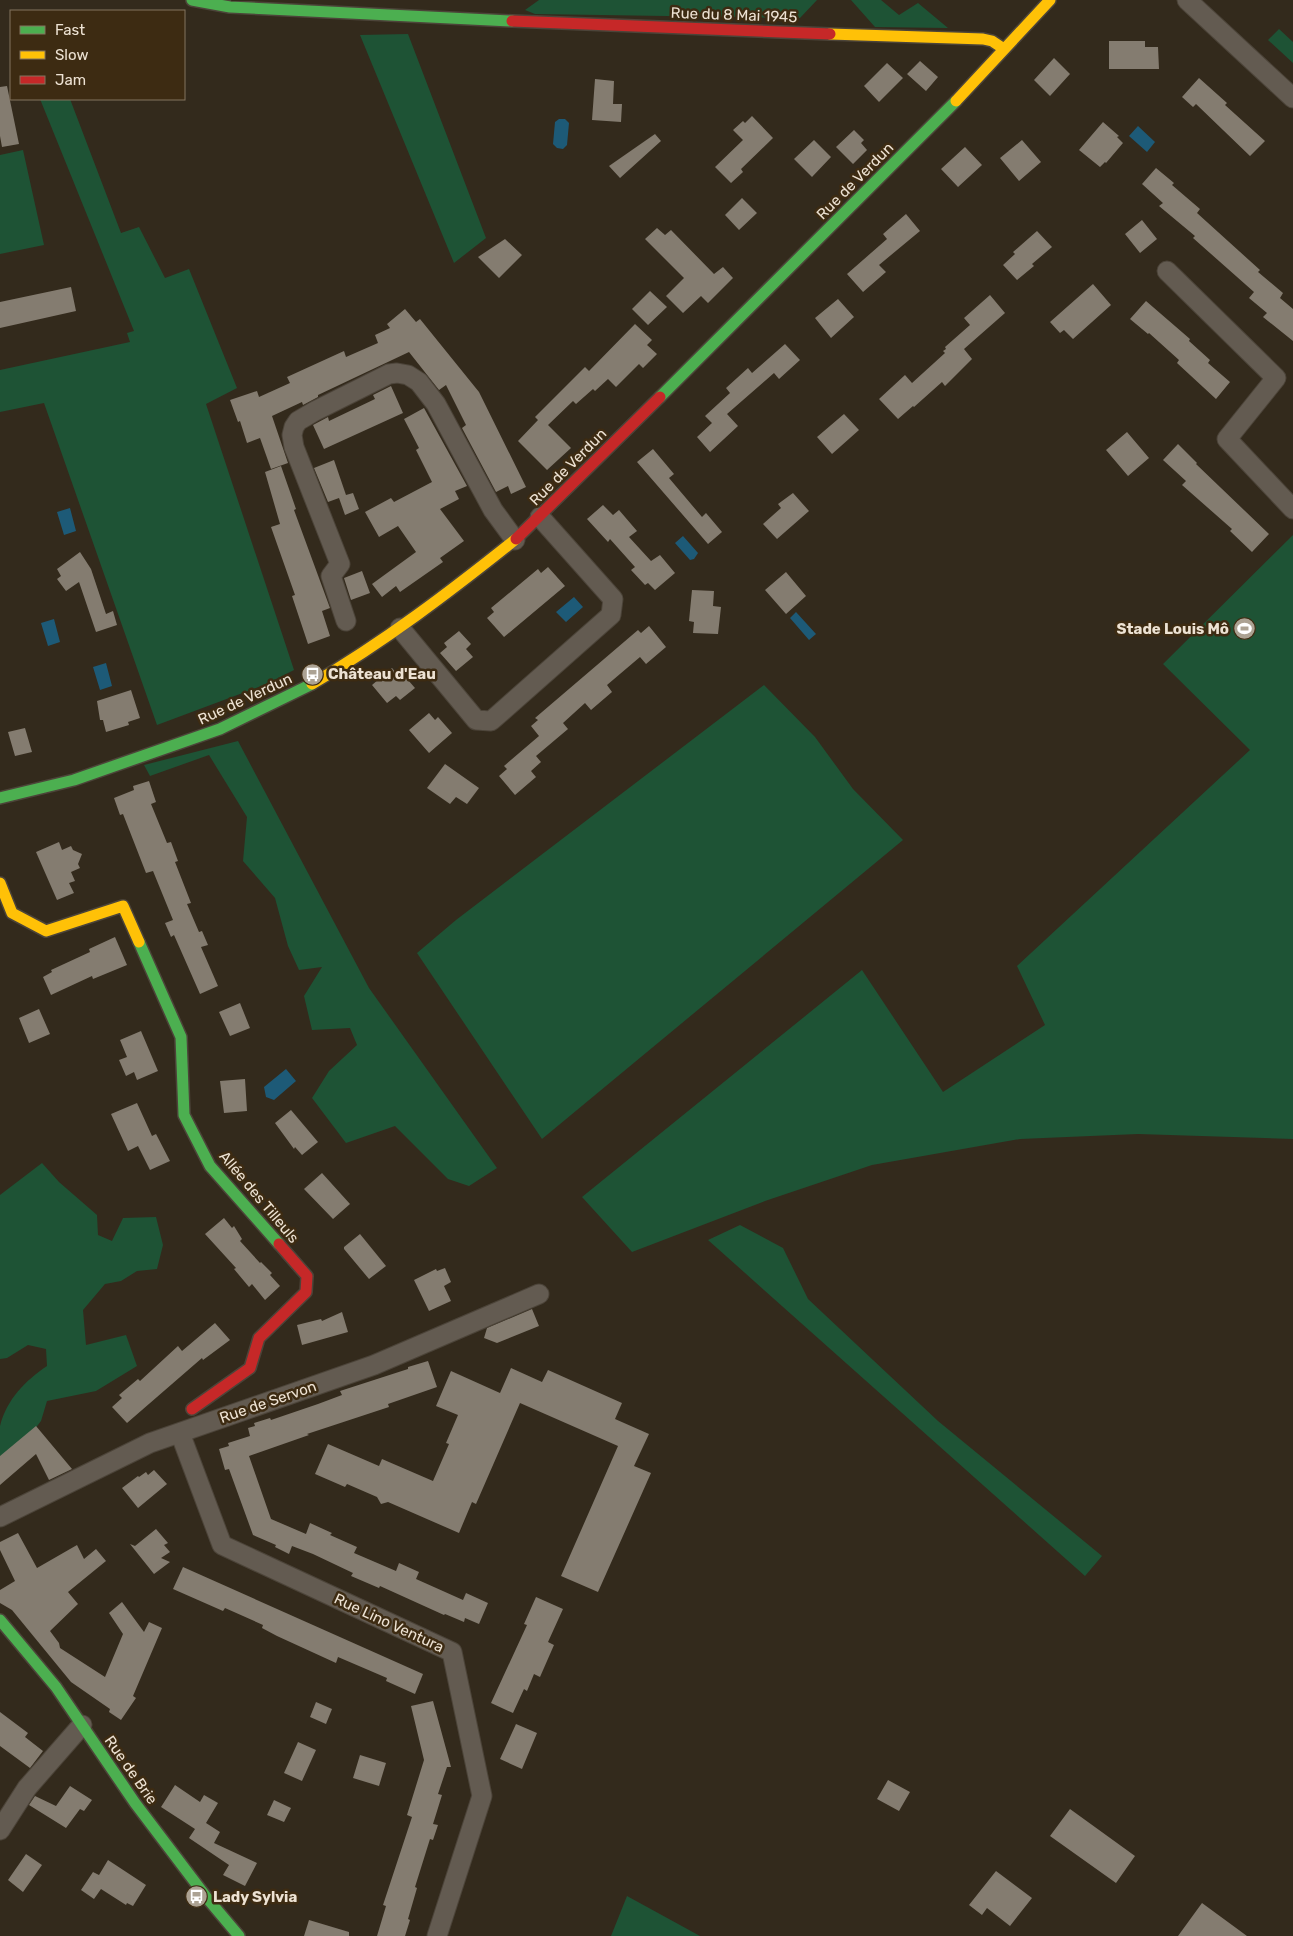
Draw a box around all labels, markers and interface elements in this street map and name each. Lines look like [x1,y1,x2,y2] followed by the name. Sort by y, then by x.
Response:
[670,4,798,26] street label: Rue du 8 Mai 1945
[10,10,185,100] legend
[55,21,85,39] text: Fast
[55,46,88,64] text: Slow
[55,71,86,89] text: Jam
[813,139,897,223] street label: Rue de Verdun
[526,425,610,509] street label: Rue de Verdun
[1233,617,1257,641] sports icon: Stade Louis Mô
[1117,620,1229,638] place label: Stade Louis Mô
[300,662,324,686] bus stop icon: Château d'Eau
[328,665,436,683] place label: Château d'Eau
[195,669,295,729] street label: Rue de Verdun
[215,1147,303,1247] street label: Allée des Tilleuls
[217,1377,319,1427] street label: Rue de Servon
[331,1590,447,1656] street label: Rue Lino Ventura
[101,1732,161,1808] street label: Rue de Brie
[185,1885,209,1909] bus stop icon: Lady Sylvia
[213,1888,297,1906] place label: Lady Sylvia

